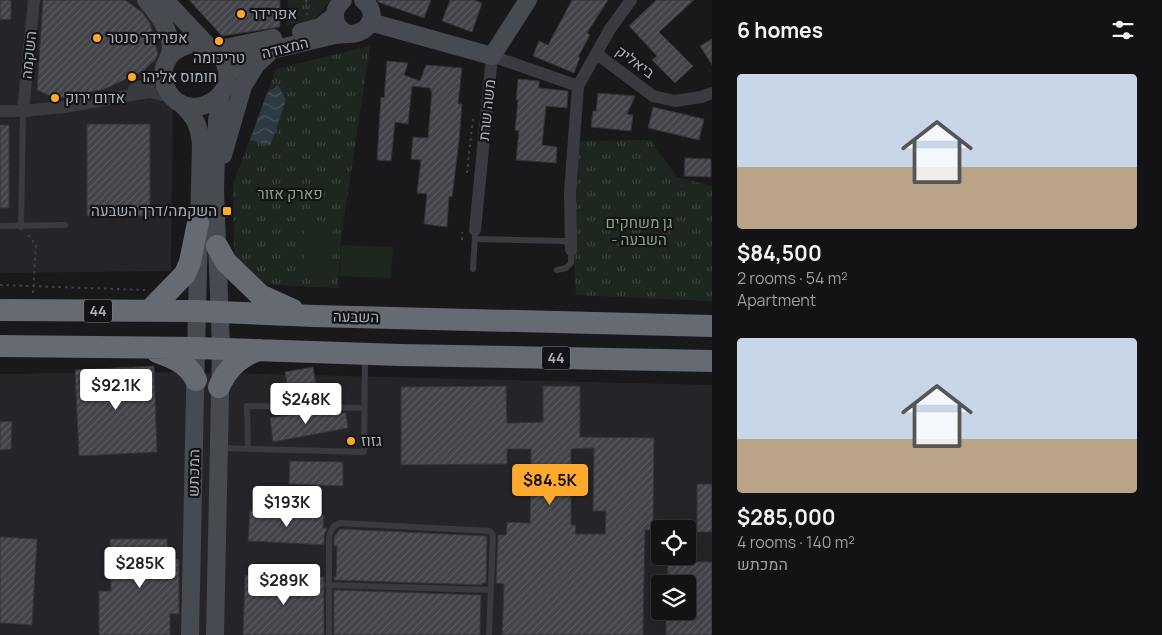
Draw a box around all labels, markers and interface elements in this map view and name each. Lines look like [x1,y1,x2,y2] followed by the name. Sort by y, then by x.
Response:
[251,3,297,24] place label: אפרידר
[235,8,247,20] marker: אפרידר
[737,16,823,44] text: 6 homes
[1109,16,1137,44] icon: filters
[107,27,188,48] place label: אפרידר סנטר
[16,30,41,80] street label: השקמה
[91,32,103,44] marker: אפרידר סנטר
[259,32,311,63] street label: המצודה
[213,35,225,47] marker: טריכומה
[611,40,659,83] street label: ביאליק
[193,47,245,68] place label: טריכומה
[142,66,217,87] place label: חומוס אליהו
[126,71,138,83] marker: חומוס אליהו
[473,78,500,142] street label: משה שרת
[65,87,125,108] place label: אדום ירוק
[49,92,61,104] marker: אדום ירוק
[892,107,982,197] icon: home
[257,183,323,204] park label: פארק אזור
[91,200,217,221] place label: השקמה/דרך השבעה
[221,205,233,217] marker: השקמה/דרך השבעה
[605,212,673,250] park label: גן משחקים - השבעה
[737,239,822,267] text: $84,500
[737,267,848,289] text: 2 rooms · 54 m²
[737,289,816,311] text: Apartment
[84,300,112,322] road number: 44
[333,306,379,327] street label: השבעה
[542,346,570,369] road number: 44
[75,368,157,411] pin: $92.1K
[892,371,982,461] icon: home
[91,374,141,396] text: $92.1K
[271,382,341,425] pin: $248K
[281,388,331,410] text: $248K
[361,430,382,451] place label: גזוז
[345,435,357,447] marker: גזוז
[183,449,204,497] street label: המכתש
[509,464,591,506] pin: $84.5K
[523,469,577,491] text: $84.5K
[252,486,322,528] pin: $193K
[264,491,310,513] text: $193K
[737,503,836,531] text: $285,000
[651,520,696,620] map controls
[651,520,696,565] button: locate
[737,531,855,553] text: 4 rooms · 140 m²
[105,546,175,589] pin: $285K
[115,552,165,574] text: $285K
[737,553,788,575] text: המכתש
[249,564,319,606] pin: $289K
[259,569,309,591] text: $289K
[651,575,696,620] button: layers

